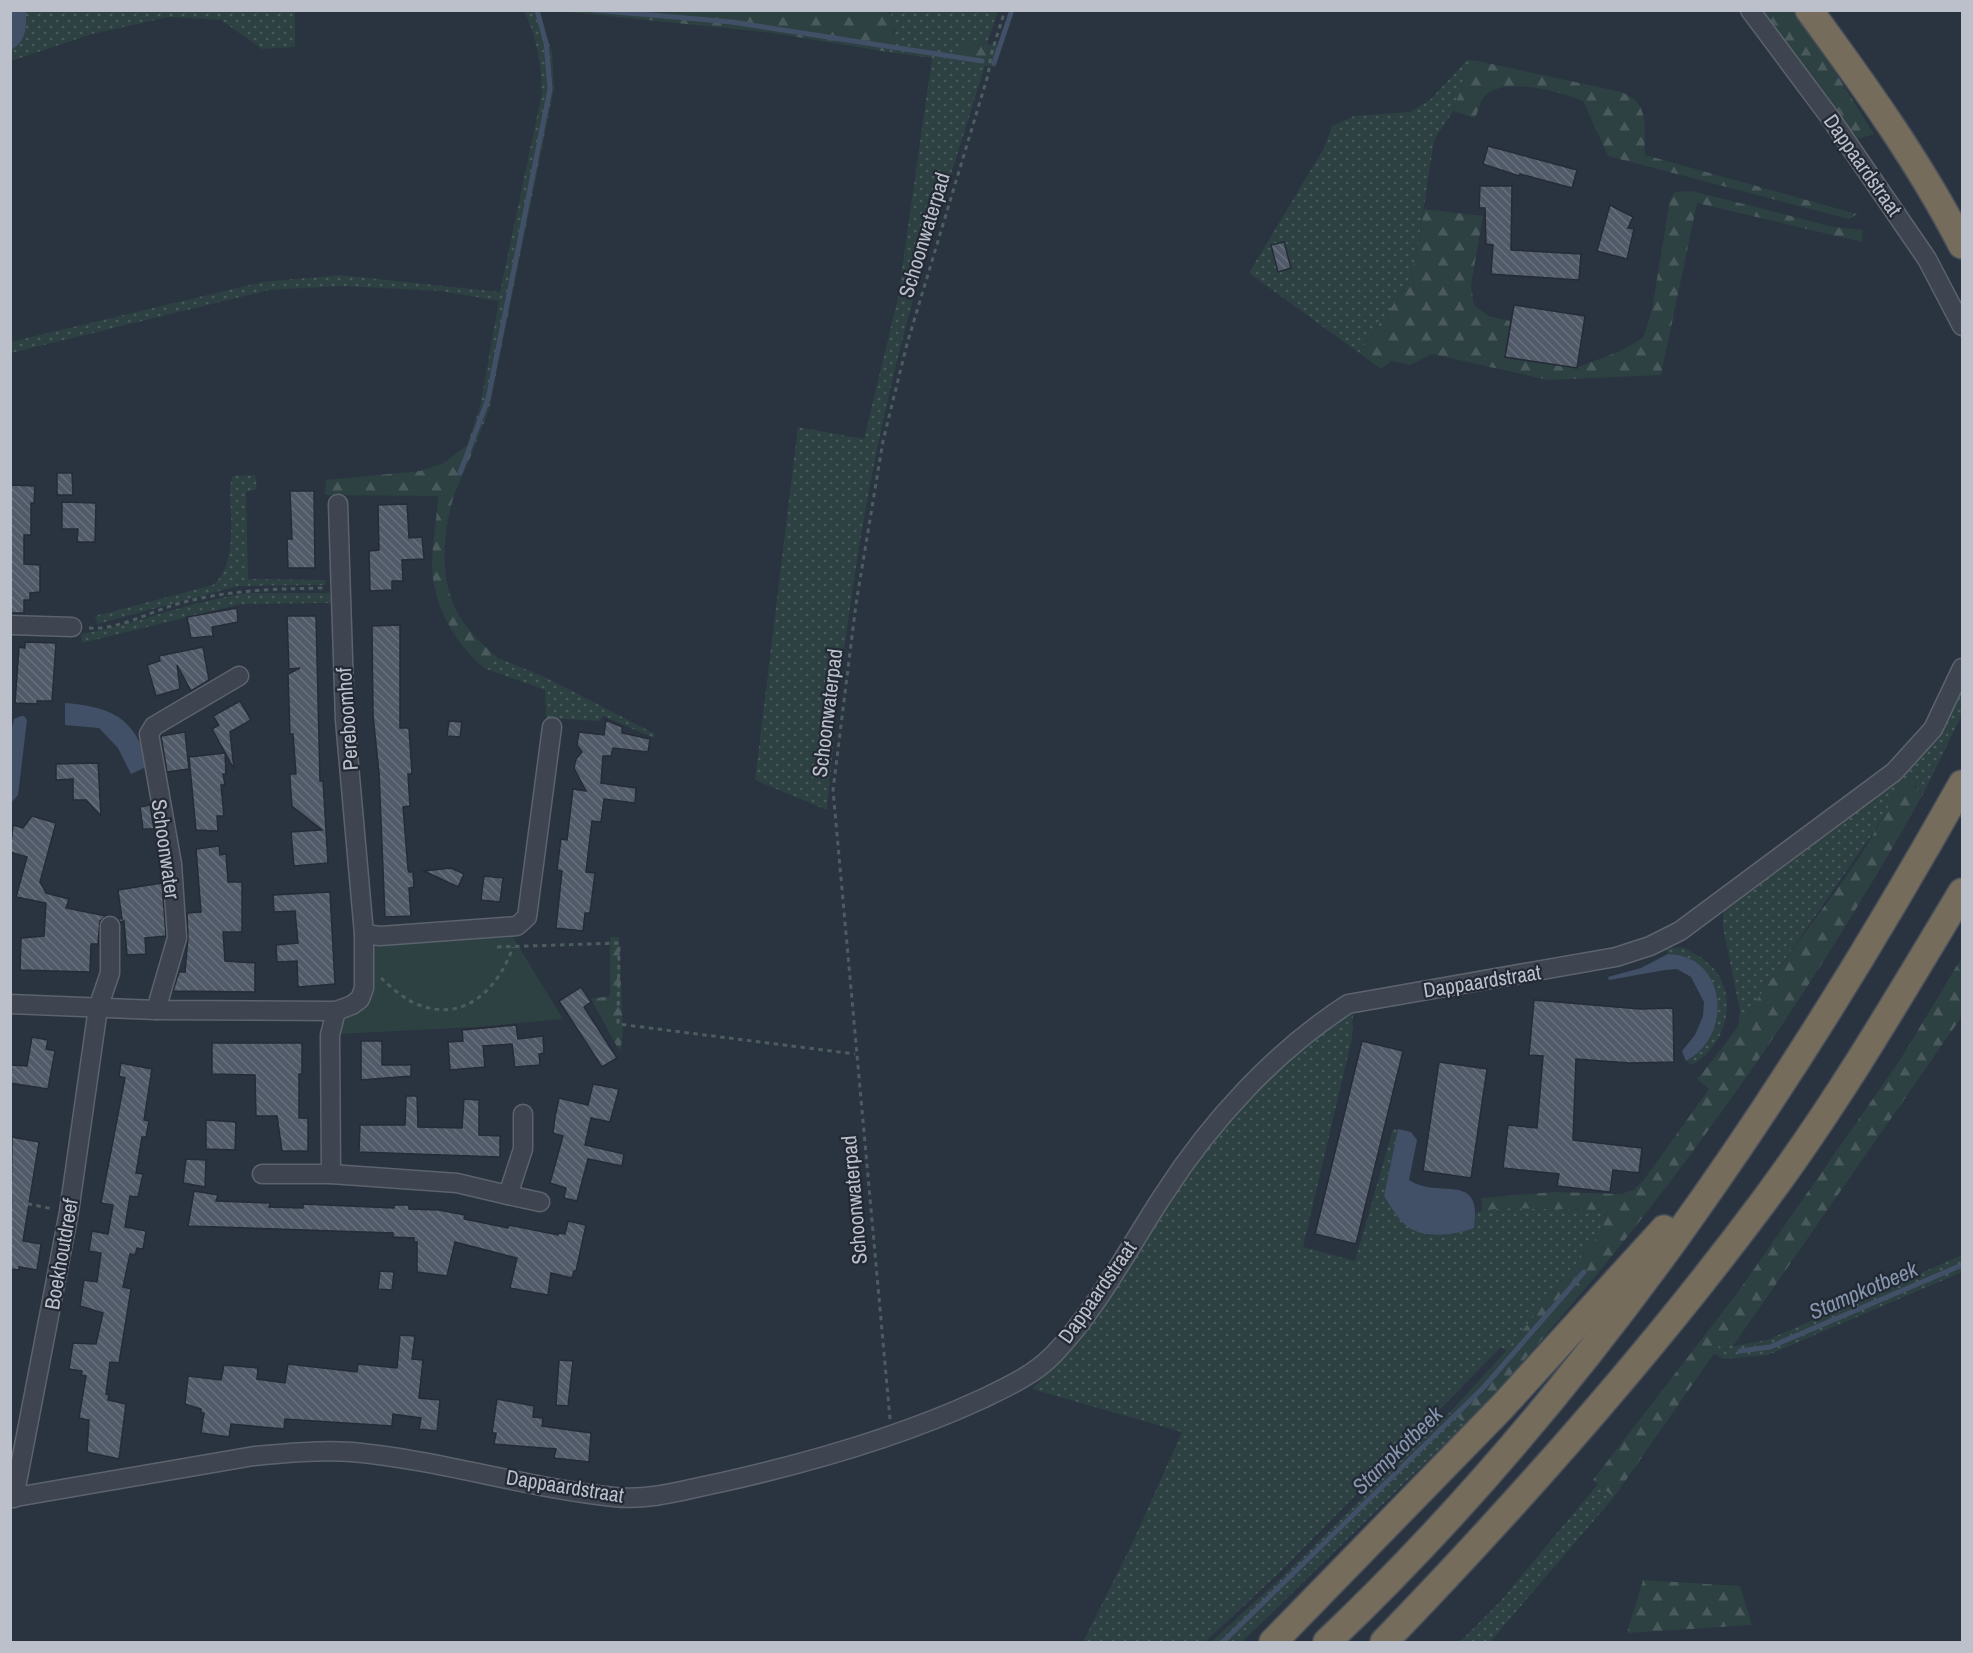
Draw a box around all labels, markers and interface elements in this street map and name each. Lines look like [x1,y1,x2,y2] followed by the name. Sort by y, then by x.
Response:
[1817,108,1909,222] street label: Dappaardstraat
[891,169,957,301] street label: Schoonwaterpad
[805,647,849,779] street label: Schoonwaterpad
[329,666,365,772] street label: Pereboomhof
[145,797,187,901] street label: Schoonwater
[1421,957,1543,1005] street label: Dappaardstraat
[834,1134,874,1266] street label: Schoonwaterpad
[37,1196,85,1312] street label: Boekhoutdreef
[1051,1235,1143,1349] street label: Dappaardstraat
[1804,1253,1923,1326] water label: Stampkotbeek
[1345,1398,1450,1501] water label: Stampkotbeek
[504,1462,626,1510] street label: Dappaardstraat

